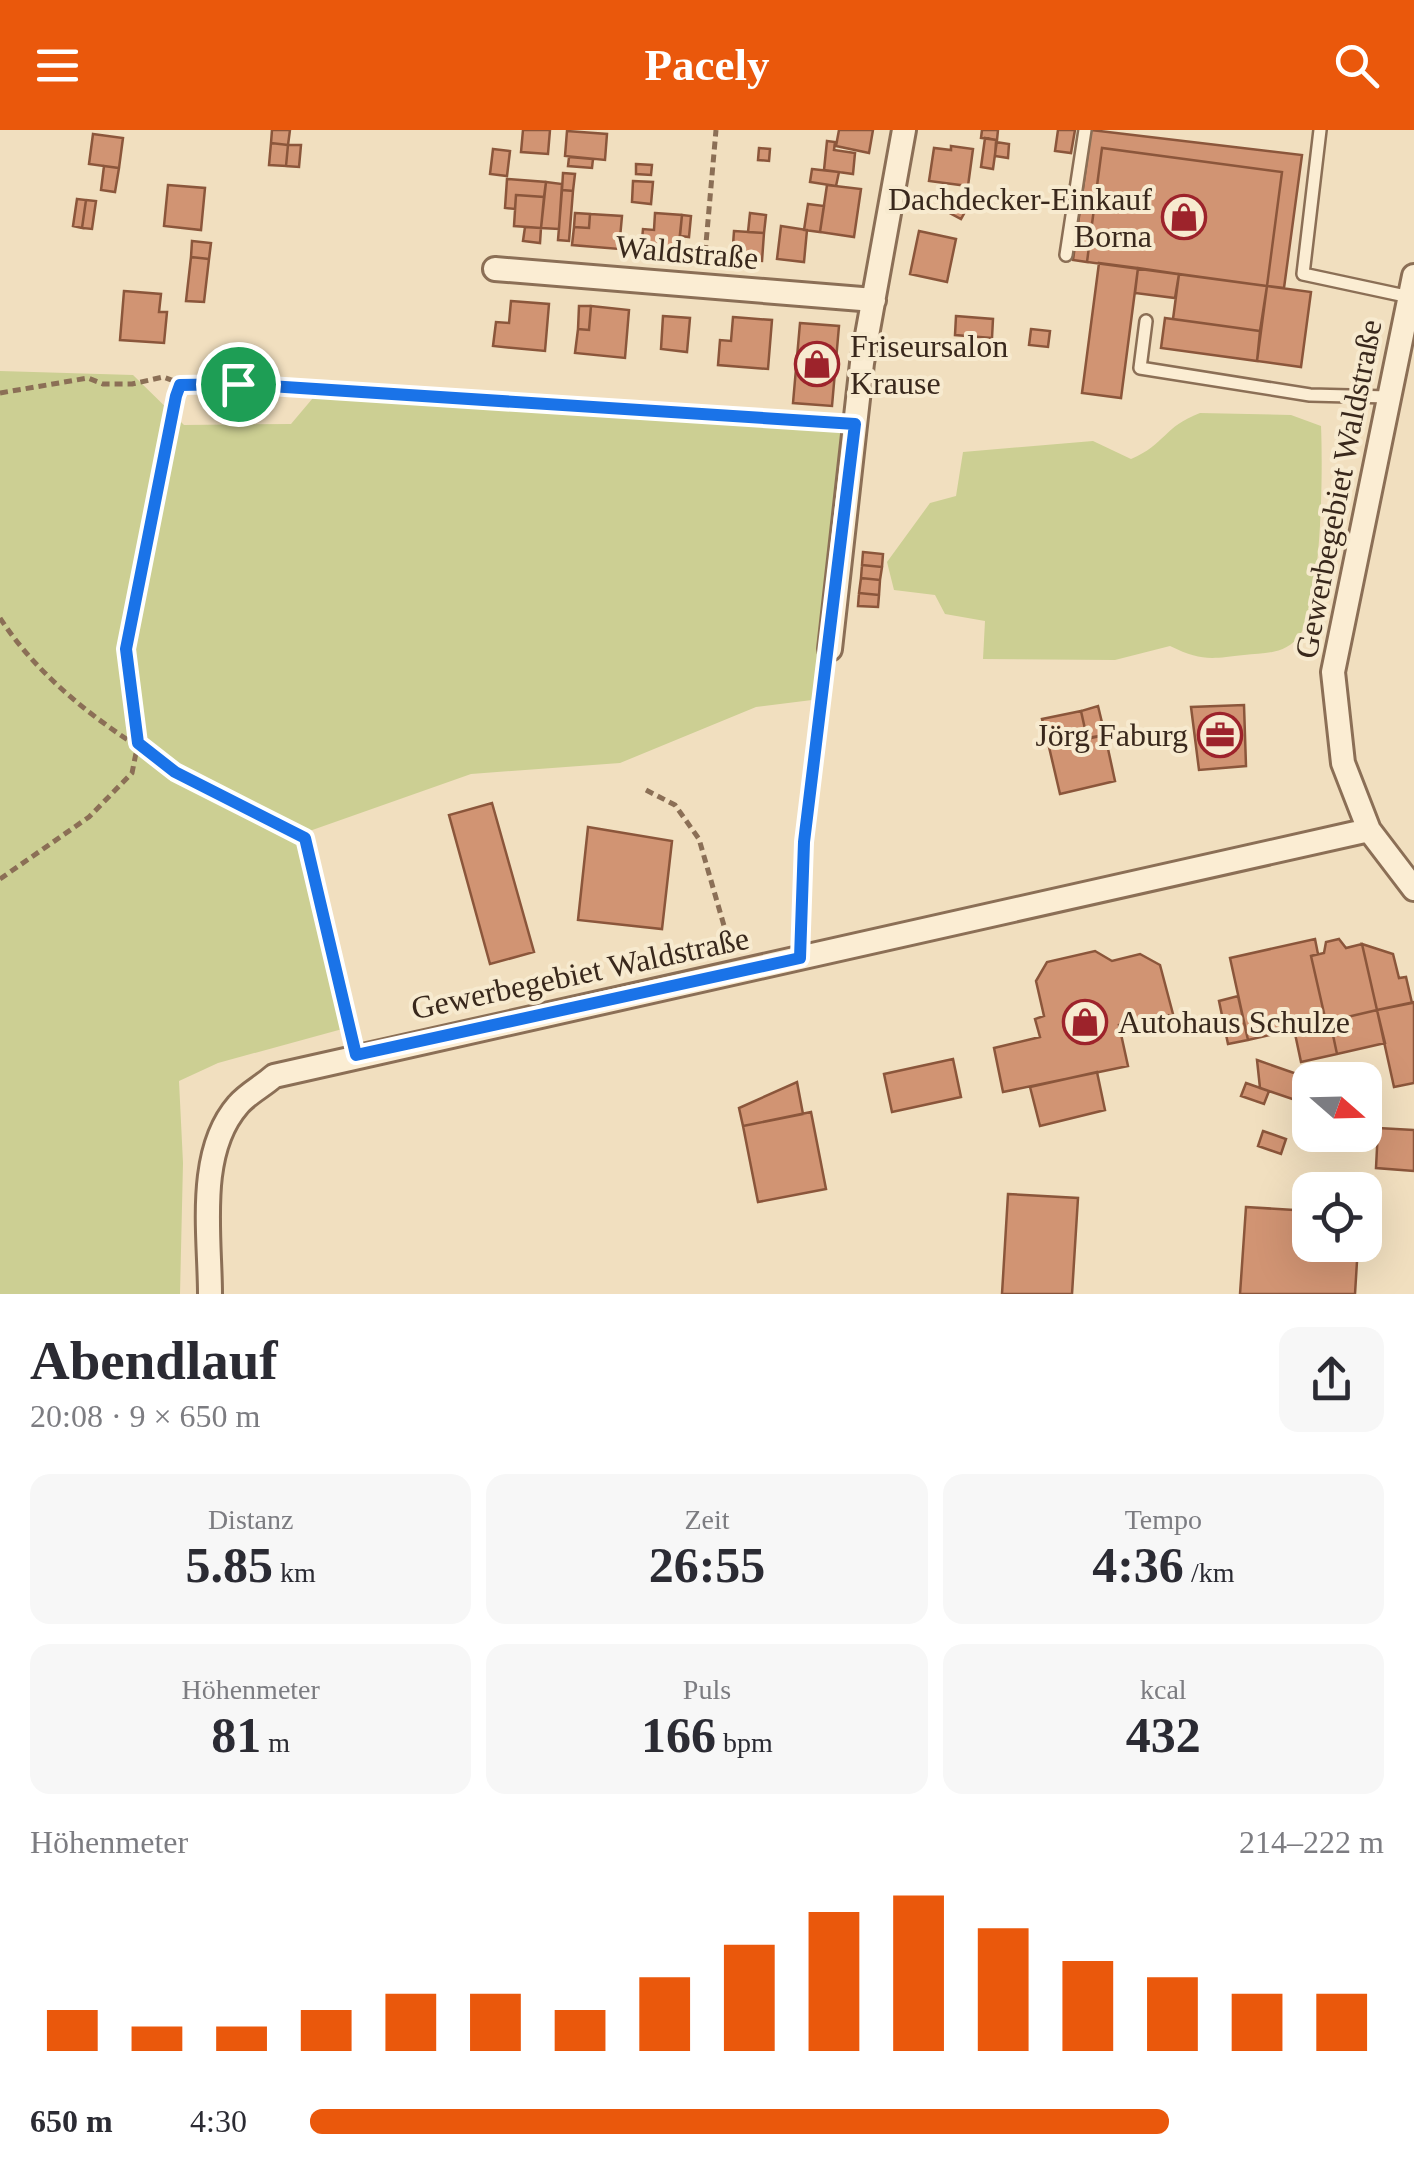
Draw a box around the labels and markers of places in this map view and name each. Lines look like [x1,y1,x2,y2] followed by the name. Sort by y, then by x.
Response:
[888,181,1152,254] place label: Dachdecker-Einkauf Borna
[1161,194,1207,240] shop icon: Dachdecker-Einkauf Borna
[850,328,1008,401] place label: Friseursalon Krause
[794,341,840,387] shop icon: Friseursalon Krause
[196,342,281,427] pin
[1197,712,1243,758] office icon: Jörg Faburg
[1035,717,1188,753] place label: Jörg Faburg
[1062,999,1108,1045] shop icon: Autohaus Schulze
[1118,1004,1350,1040] place label: Autohaus Schulze

